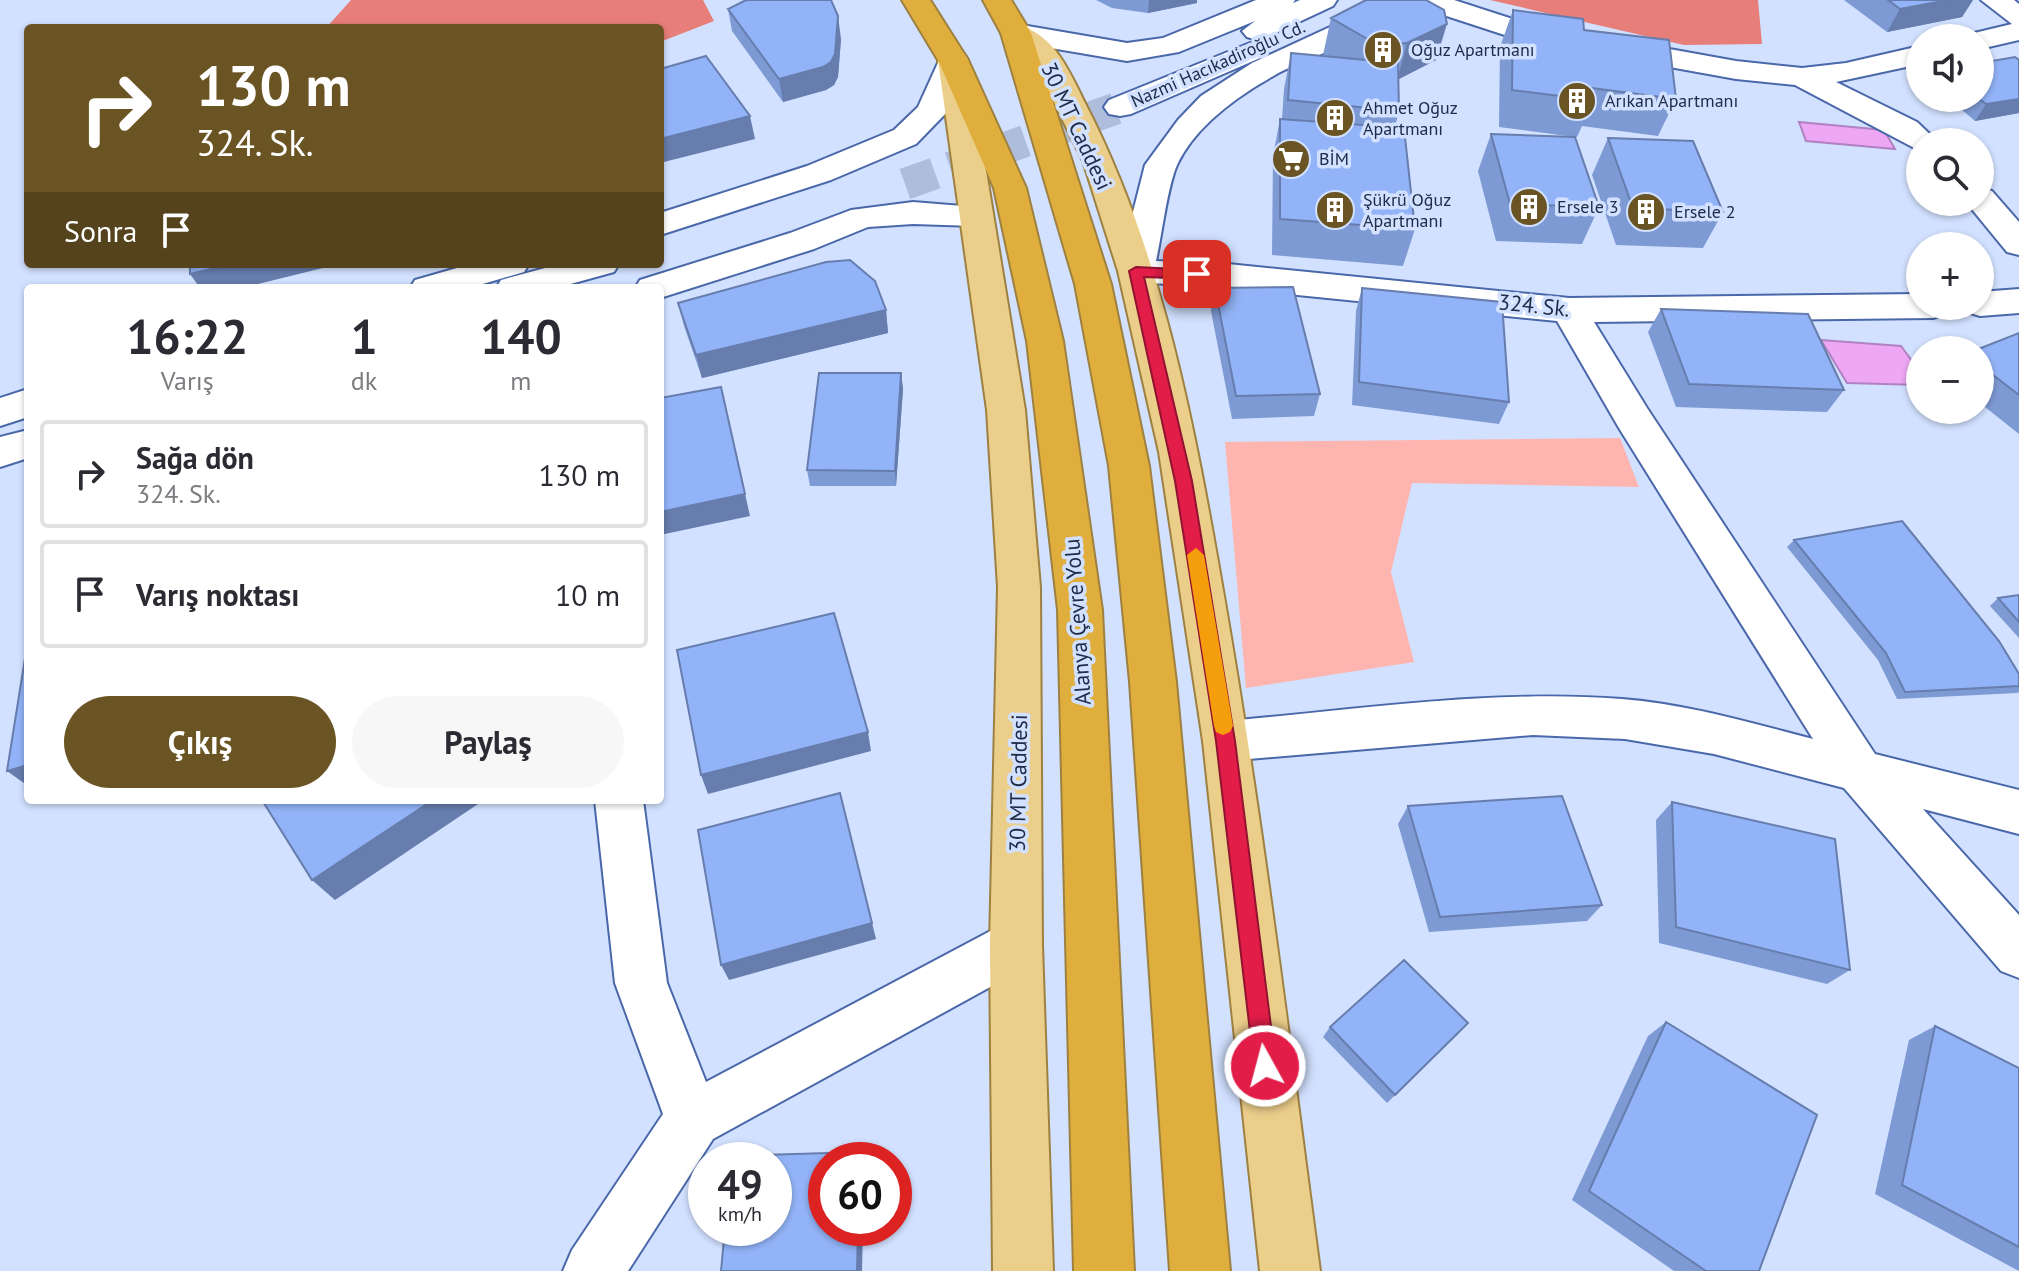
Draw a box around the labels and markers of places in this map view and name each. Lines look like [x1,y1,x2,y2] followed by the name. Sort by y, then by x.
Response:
[1362,29,1404,71] building icon: Oğuz Apartmanı
[1411,38,1535,61] place label: Oğuz Apartmanı
[1556,80,1598,122] building icon: Arıkan Apartmanı
[1605,89,1738,112] place label: Arıkan Apartmanı
[1363,96,1458,140] place label: Ahmet Oğuz Apartmanı
[1314,97,1356,139] building icon: Ahmet Oğuz Apartmanı
[1270,138,1312,180] supermarket icon: BİM
[1319,147,1349,170] place label: BİM
[1508,186,1550,228] building icon: Ersele 3
[1363,188,1451,232] place label: Şükrü Oğuz Apartmanı
[1314,189,1356,231] building icon: Şükrü Oğuz Apartmanı
[1625,191,1667,233] building icon: Ersele 2
[1557,195,1619,218] place label: Ersele 3
[1674,200,1736,223] place label: Ersele 2
[1163,240,1231,308] pin

